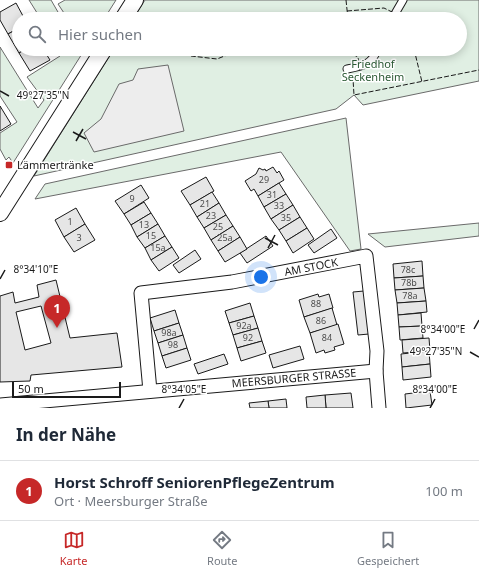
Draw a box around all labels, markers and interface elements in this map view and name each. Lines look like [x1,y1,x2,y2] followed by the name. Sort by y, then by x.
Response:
[12,12,467,56] search box
[26,23,48,45] icon: search
[58,24,142,44] text: Hier suchen
[342,56,404,84] park label: Friedhof Seckenheim
[17,88,69,102] text: 49°27'35"N
[17,157,94,172] place label: Lämmertränke
[4,160,14,170] marker: Lämmertränke
[259,173,269,186] house number: 29
[267,188,277,201] house number: 31
[129,192,135,205] house number: 9
[200,197,210,210] house number: 21
[274,199,284,212] house number: 33
[206,209,216,222] house number: 23
[281,211,291,224] house number: 35
[67,215,73,228] house number: 1
[139,218,149,231] house number: 13
[213,220,223,233] house number: 25
[146,229,156,242] house number: 15
[76,231,82,244] house number: 3
[217,231,233,244] house number: 25a
[150,241,166,254] house number: 15a
[283,254,339,279] street label: AM STOCK
[14,262,58,276] text: 8°34'10"E
[401,263,416,276] house number: 78c
[251,267,271,287] your location
[401,276,417,289] house number: 78b
[402,289,418,302] house number: 78a
[44,295,70,328] pin: 1
[311,297,321,310] house number: 88
[316,314,326,327] house number: 86
[236,319,252,332] house number: 92a
[421,322,465,336] text: 8°34'00"E
[161,326,177,339] house number: 98a
[243,331,253,344] house number: 92
[322,331,332,344] house number: 84
[168,338,178,351] house number: 98
[410,344,462,358] text: 49°27'35"N
[231,365,357,390] street label: MEERSBURGER STRASSE
[12,380,121,399] scale bar
[18,381,44,396] text: 50 m
[162,382,206,396] text: 8°34'05"E
[413,382,457,396] text: 8°34'00"E
[16,423,116,446] text: In der Nähe
[54,472,335,492] text: Horst Schroff SeniorenPflegeZentrum
[25,482,33,500] text: 1
[425,482,463,500] text: 100 m
[54,492,208,510] text: Ort · Meersburger Straße
[60,529,87,568] tab: Karte
[207,529,238,568] tab: Route
[357,529,419,568] tab: Gespeichert

